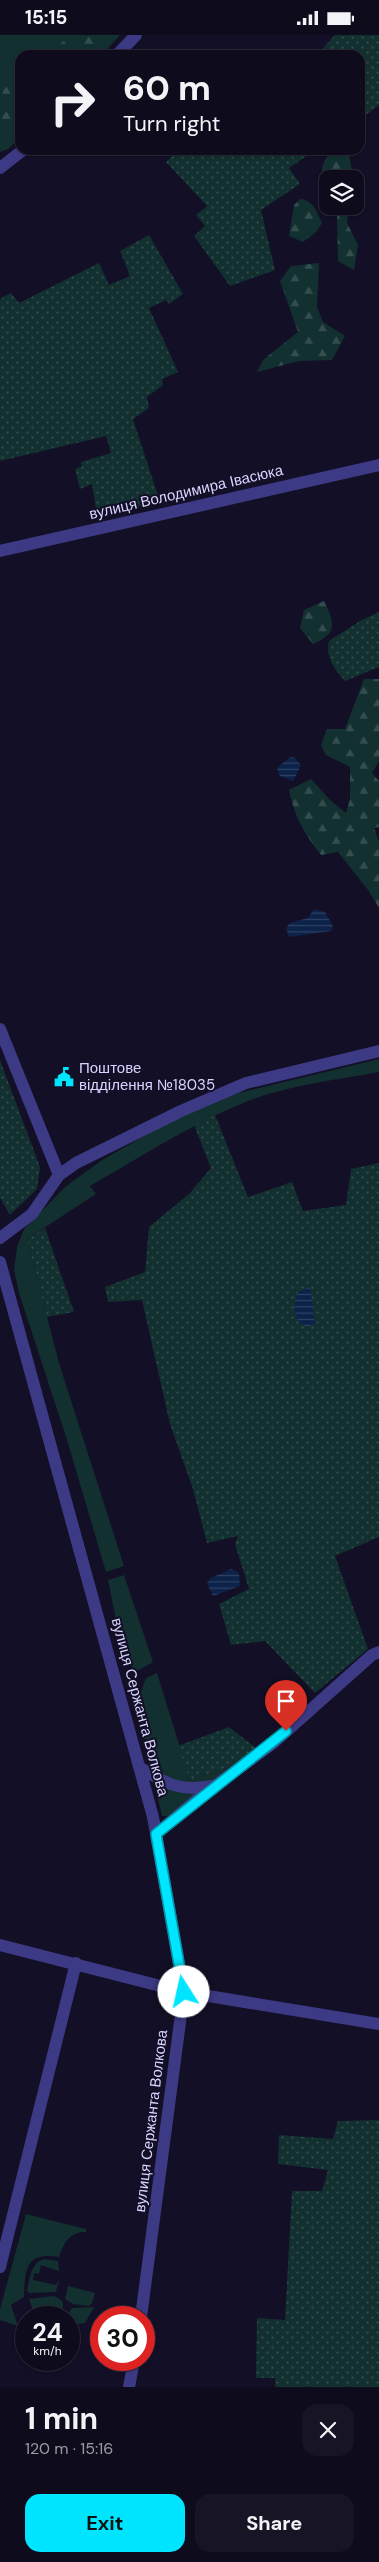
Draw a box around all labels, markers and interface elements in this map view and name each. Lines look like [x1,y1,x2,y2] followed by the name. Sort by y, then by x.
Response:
[25,5,67,30] text: 15:15
[123,65,211,111] text: 60 m
[40,70,105,135] icon: right
[123,109,220,138] text: Turn right
[319,170,364,215] map controls
[319,170,364,215] button: layers
[87,460,286,524] street label: вулиця Володимира Івасюка
[79,1058,215,1095] place label: Поштове відділення №18035
[53,1066,75,1088] public building icon: Поштове відділення №18035
[107,1616,174,1799] street label: вулиця Сержанта Волкова
[265,1680,307,1731] pin
[272,1687,300,1715] icon: arrive
[157,1965,209,2017] position arrow
[130,2028,172,2213] street label: вулиця Сержанта Волкова
[90,2306,155,2371] speed limit sign: 30
[32,2316,63,2349] text: 24
[33,2343,62,2359] text: km/h
[25,2399,98,2438] text: 1 min
[302,2404,354,2456] button: close
[25,2438,113,2459] text: 120 m · 15:16
[25,2494,185,2552] button: Exit
[195,2494,354,2552] button: Share

